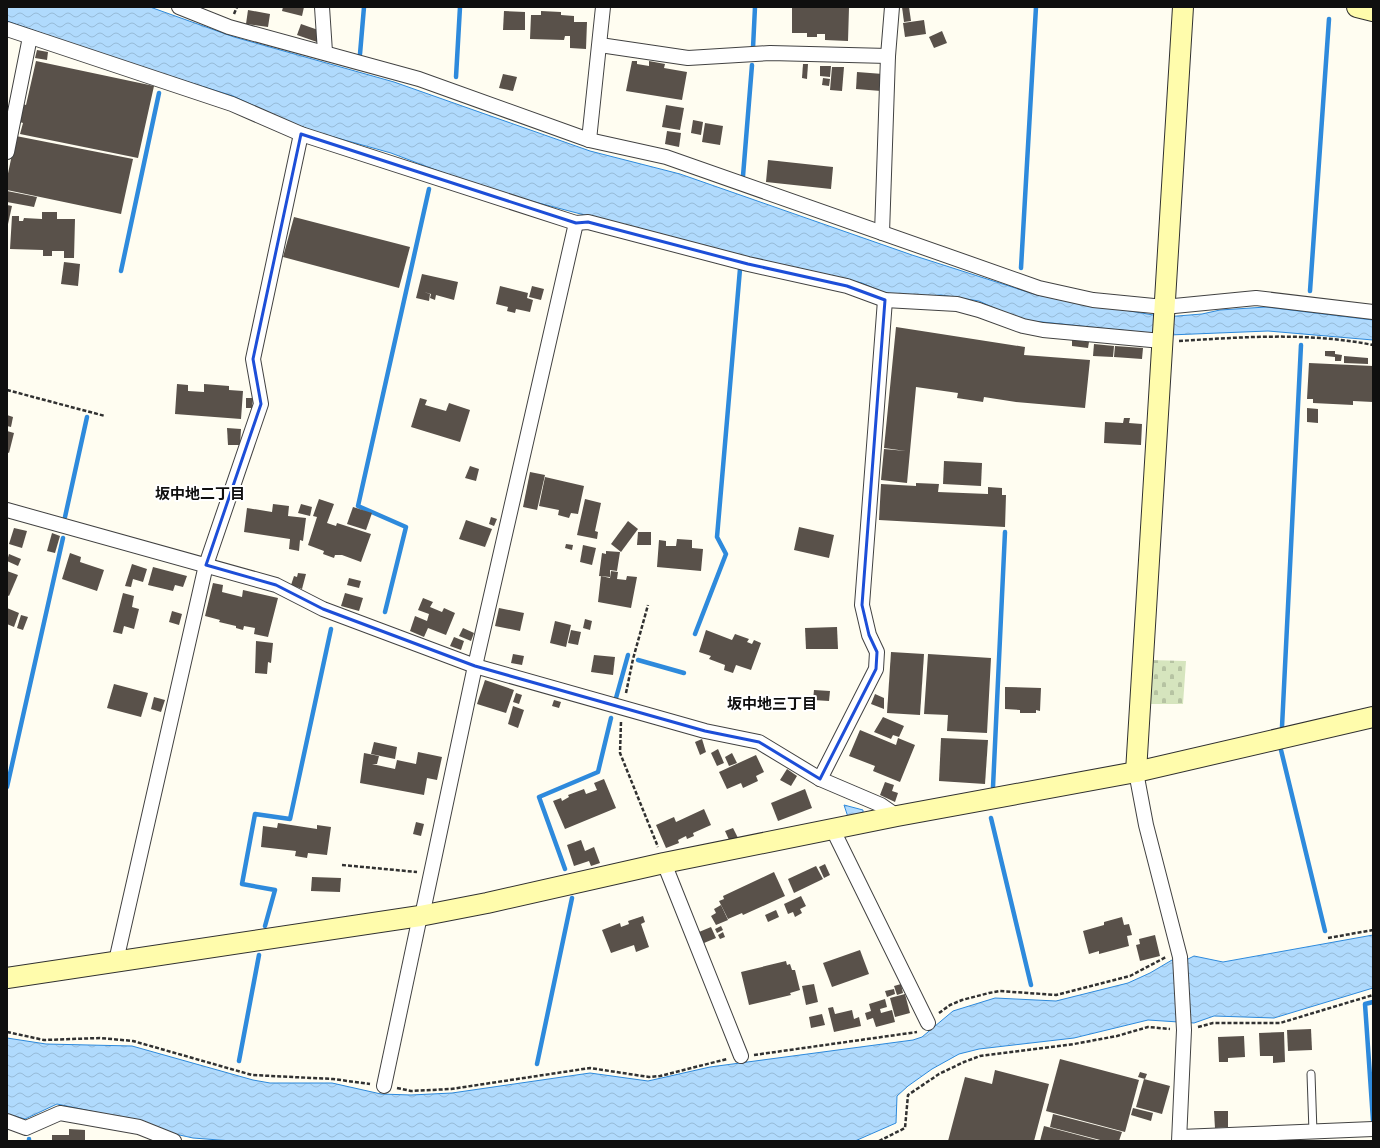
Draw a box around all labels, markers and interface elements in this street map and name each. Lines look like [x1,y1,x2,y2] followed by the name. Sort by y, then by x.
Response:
[155,483,245,503] district label: 坂中地二丁目
[727,693,817,713] district label: 坂中地三丁目

